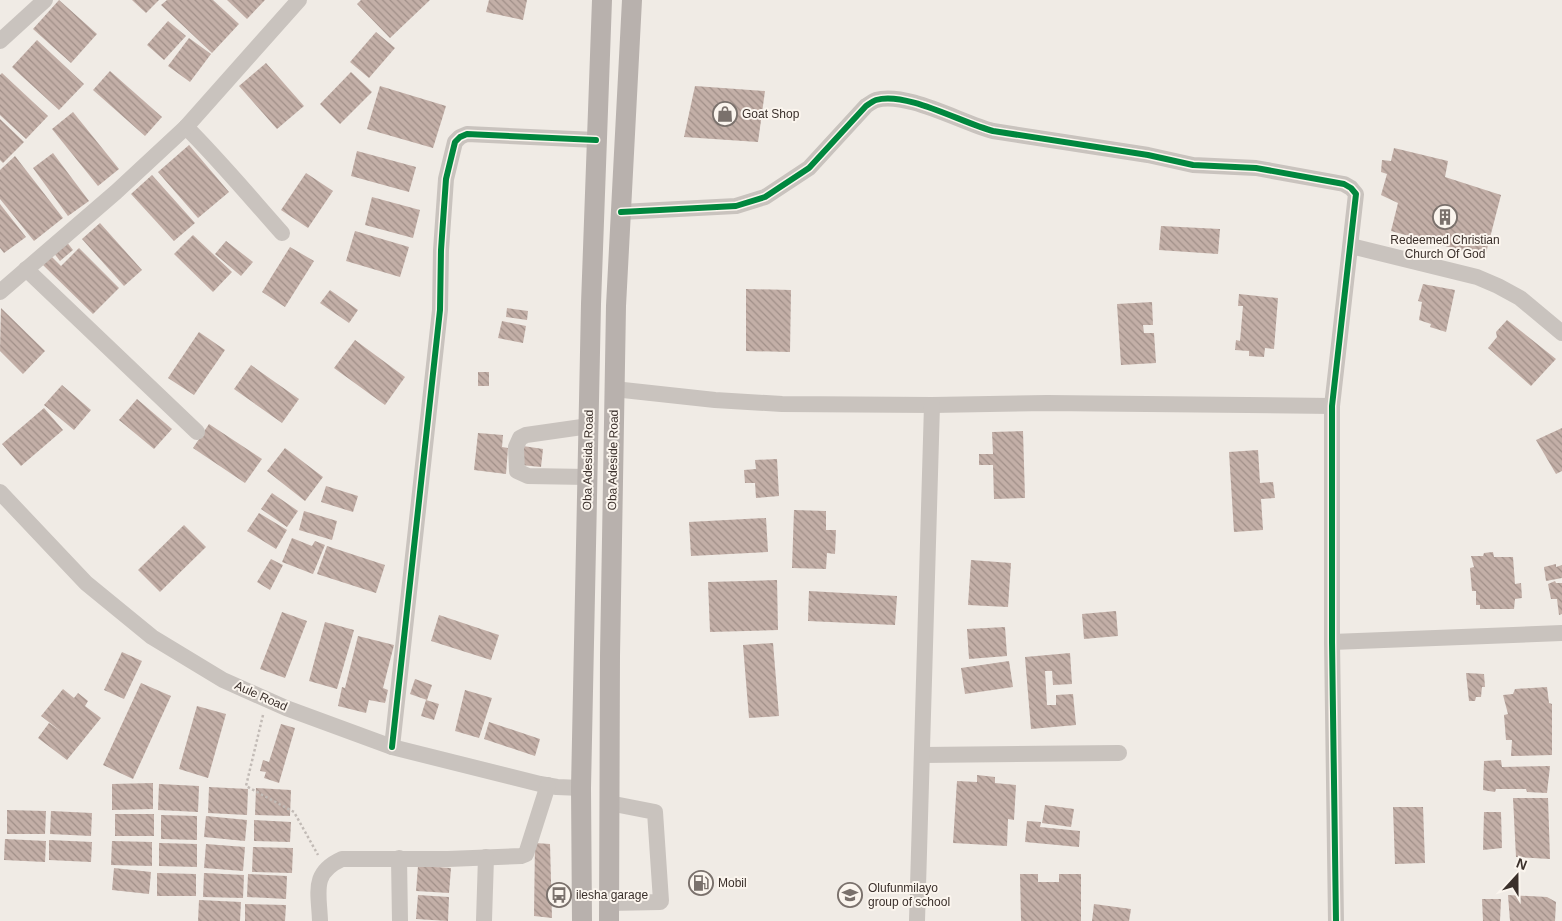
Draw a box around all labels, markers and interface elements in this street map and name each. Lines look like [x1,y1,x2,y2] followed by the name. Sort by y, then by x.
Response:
[712,101,738,127] shop icon: Goat Shop
[742,107,800,121] place label: Goat Shop
[1432,204,1458,230] building icon: Redeemed Christian Church Of God
[1390,233,1500,261] place label: Redeemed Christian Church Of God
[580,410,596,510] street label: Oba Adesida Road
[605,410,621,510] street label: Oba Adeside Road
[233,678,289,714] street label: Aule Road
[1492,851,1542,901] north arrow
[1514,855,1529,873] text: N
[688,870,714,896] fuel station icon: Mobil
[718,876,747,890] place label: Mobil
[868,881,950,909] place label: Olufunmilayo group of school
[546,882,572,908] bus stop icon: ilesha garage
[837,882,863,908] school or university icon: Olufunmilayo group of school
[576,888,648,902] place label: ilesha garage

